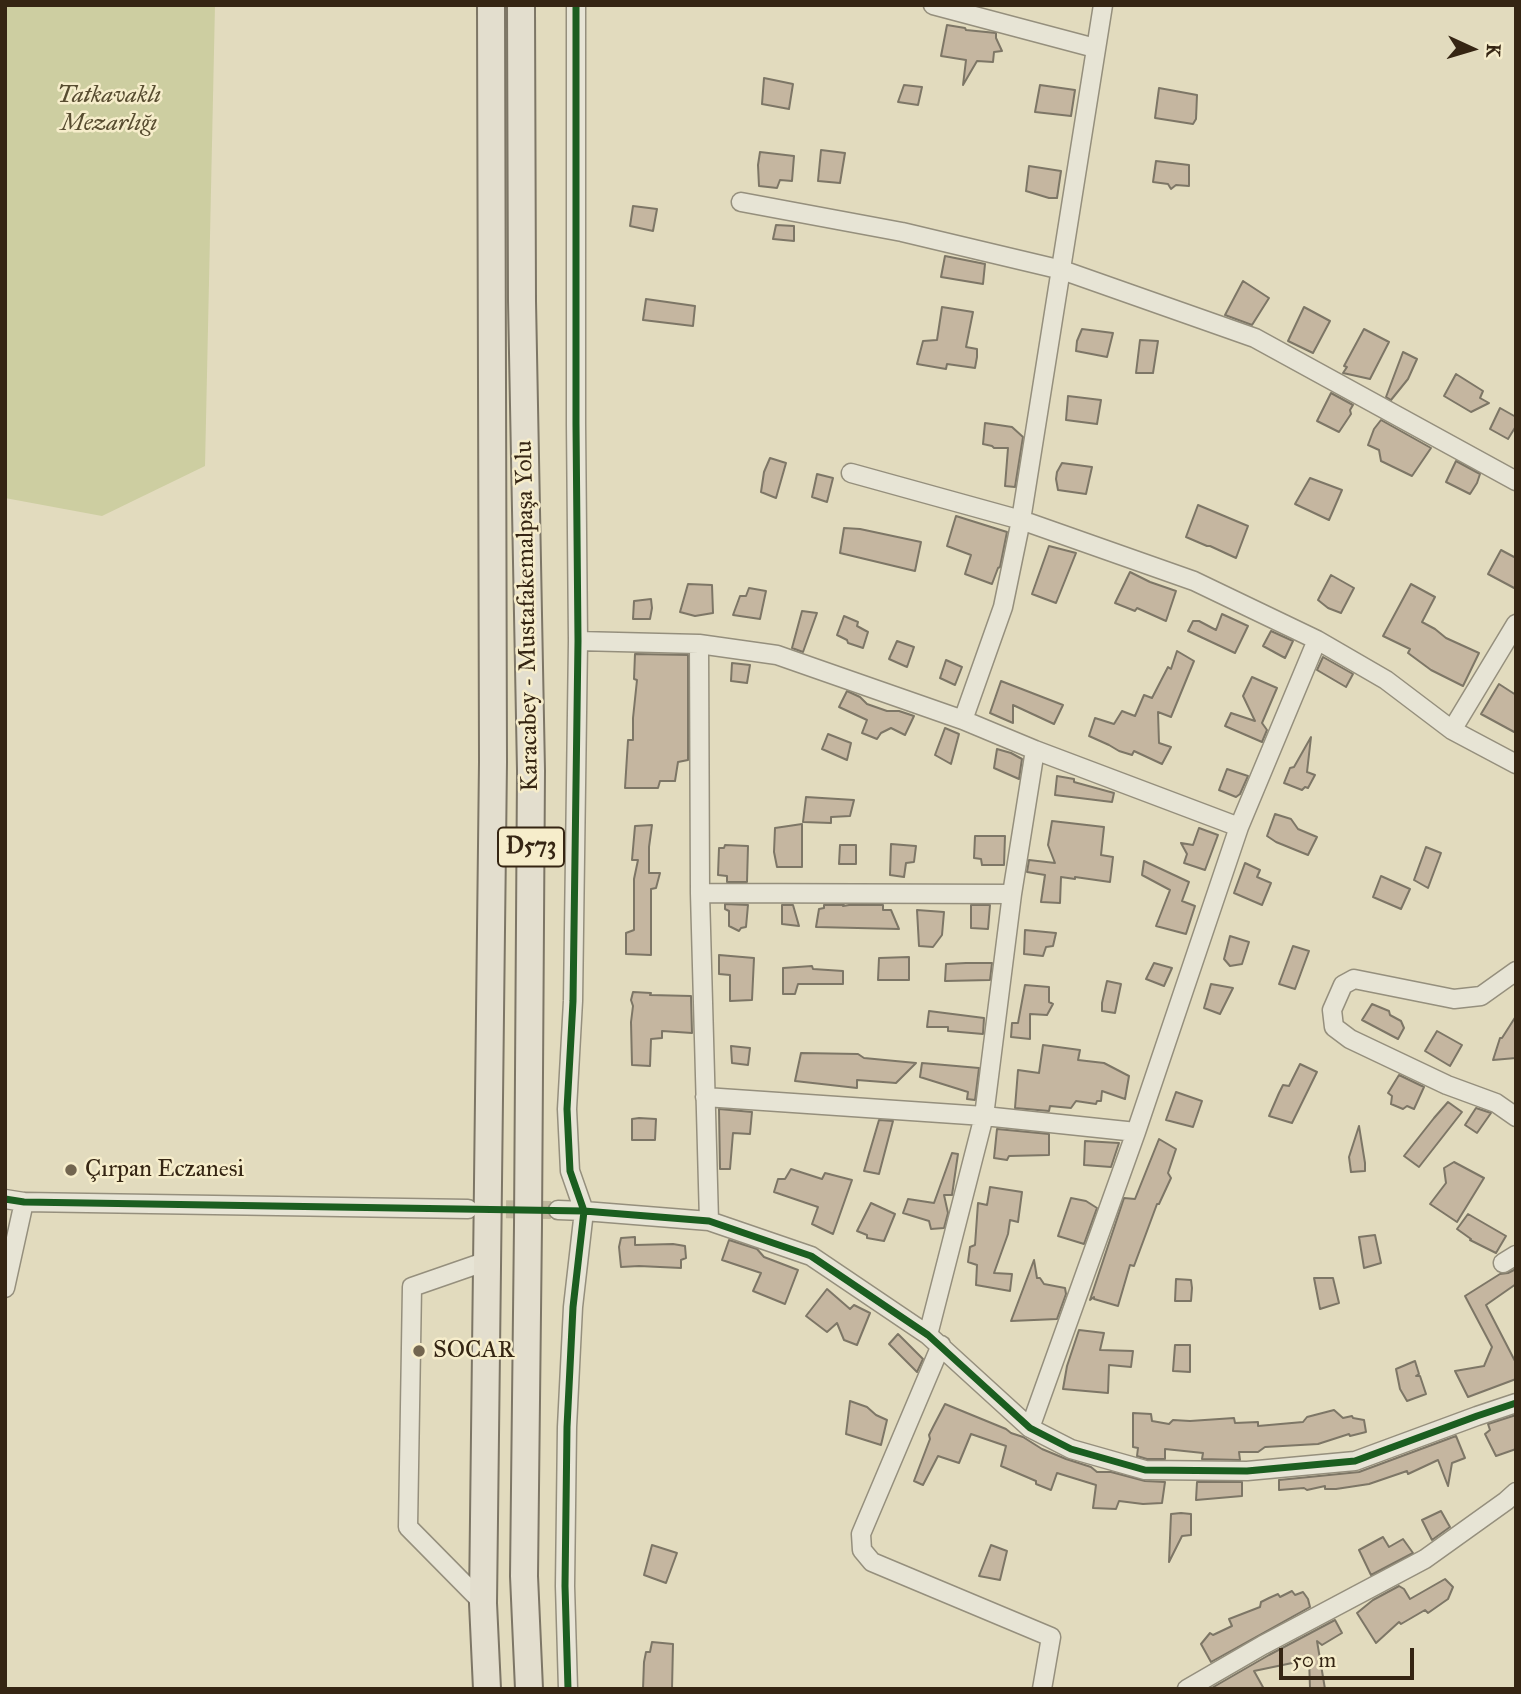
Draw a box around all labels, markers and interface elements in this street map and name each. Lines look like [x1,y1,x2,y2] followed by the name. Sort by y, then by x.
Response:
[1437,14,1507,84] north arrow
[1482,43,1505,58] text: K
[57,82,161,138] park label: Tatkavaklı Mezarlığı
[511,440,545,792] street label: Karacabey - Mustafakemalpaşa Yolu
[498,828,564,866] road number: D573
[85,1156,244,1184] place label: Çırpan Eczanesi
[63,1162,79,1178] marker: Çırpan Eczanesi
[433,1337,515,1365] place label: SOCAR
[411,1343,427,1359] marker: SOCAR
[1283,1634,1418,1678] scale bar
[1292,1647,1336,1673] text: 50 m

